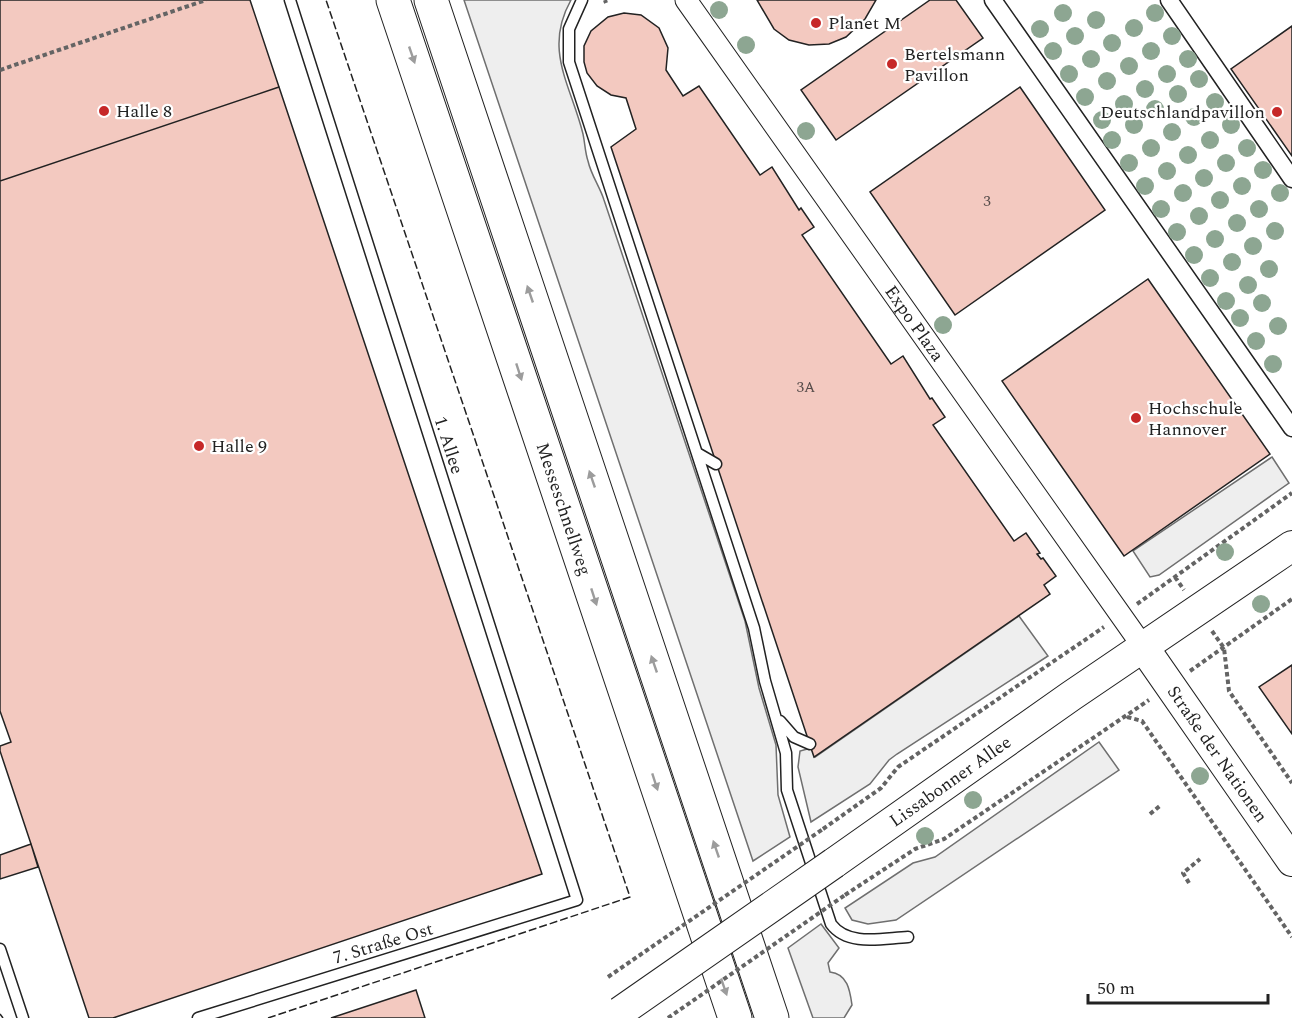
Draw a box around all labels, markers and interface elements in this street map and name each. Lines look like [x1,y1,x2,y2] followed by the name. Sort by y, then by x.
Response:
[828,10,901,37] place label: Planet M
[809,16,823,30] marker: Planet M
[904,41,1005,89] place label: Bertelsmann Pavillon
[408,46,417,64] one-way arrow
[885,57,899,71] marker: Bertelsmann Pavillon
[116,98,172,125] place label: Halle 8
[1100,99,1265,126] place label: Deutschlandpavillon
[97,104,111,118] marker: Halle 8
[1270,105,1284,119] marker: Deutschlandpavillon
[983,190,991,213] house number: 3
[878,280,951,368] street label: Expo Plaza
[525,285,534,303] one-way arrow
[515,363,524,381] one-way arrow
[797,376,815,399] house number: 3A
[1148,395,1242,443] place label: Hochschule Hannover
[1129,411,1143,425] marker: Hochschule Hannover
[427,413,471,478] street label: 1. Allee
[211,433,267,460] place label: Halle 9
[192,439,206,453] marker: Halle 9
[529,439,598,579] street label: Messeschnellweg
[587,470,596,488] one-way arrow
[589,588,599,606] one-way arrow
[649,655,659,673] one-way arrow
[1160,680,1274,828] street label: Straße der Nationen
[884,729,1017,834] street label: Lissabonner Allee
[651,773,661,791] one-way arrow
[711,840,721,858] one-way arrow
[330,916,436,971] street label: 7. Straße Ost
[1088,967,1268,1005] scale bar
[1097,975,1135,1002] text: 50 m
[720,978,730,996] one-way arrow

